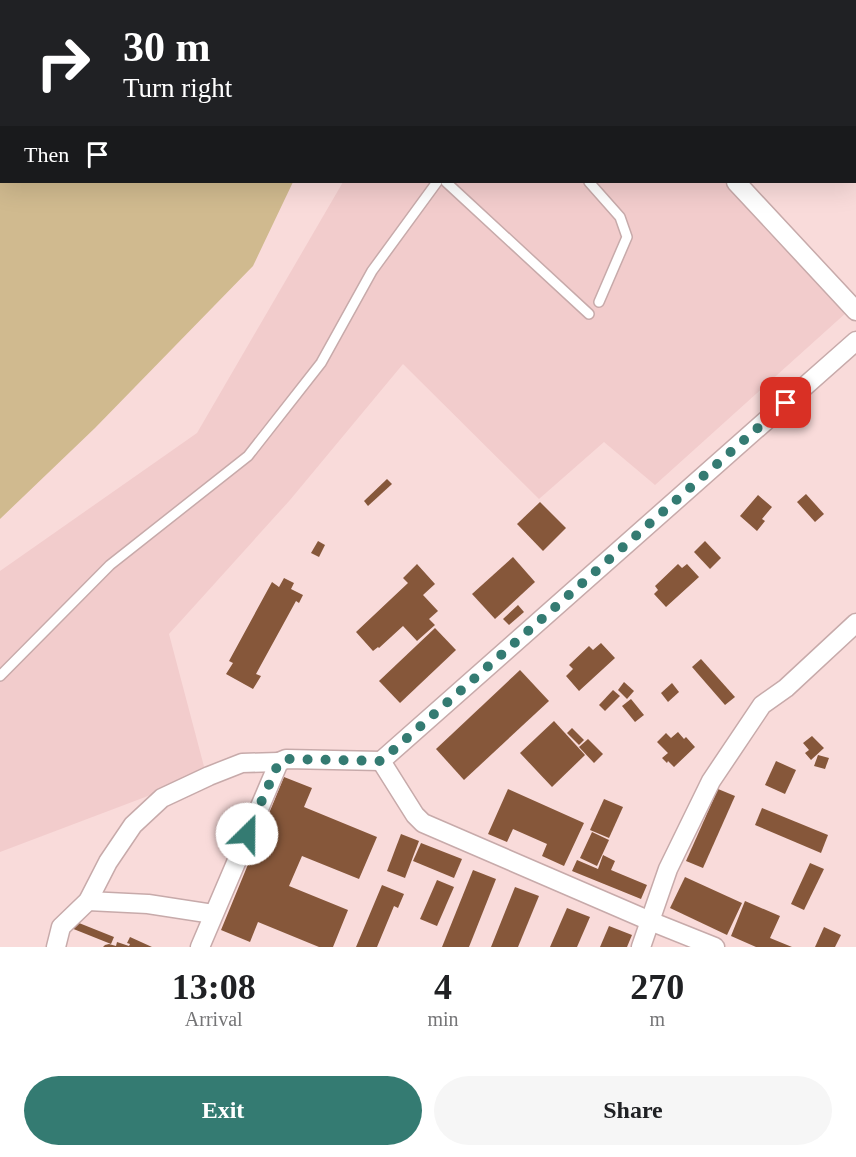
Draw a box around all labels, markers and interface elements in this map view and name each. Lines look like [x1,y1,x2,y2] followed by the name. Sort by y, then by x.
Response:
[24,24,102,102] icon: right
[123,24,211,70] text: 30 m
[123,73,232,103] text: Turn right
[81,138,114,171] icon: arrive
[24,142,69,167] text: Then
[760,377,811,428] pin
[769,386,802,419] icon: arrive
[215,802,279,866] position arrow
[172,967,256,1007] text: 13:08
[434,967,452,1007] text: 4
[630,967,684,1007] text: 270
[185,1008,243,1030] text: Arrival
[427,1008,459,1030] text: min
[650,1008,665,1030] text: m
[24,1076,422,1145] button: Exit
[434,1076,832,1145] button: Share

